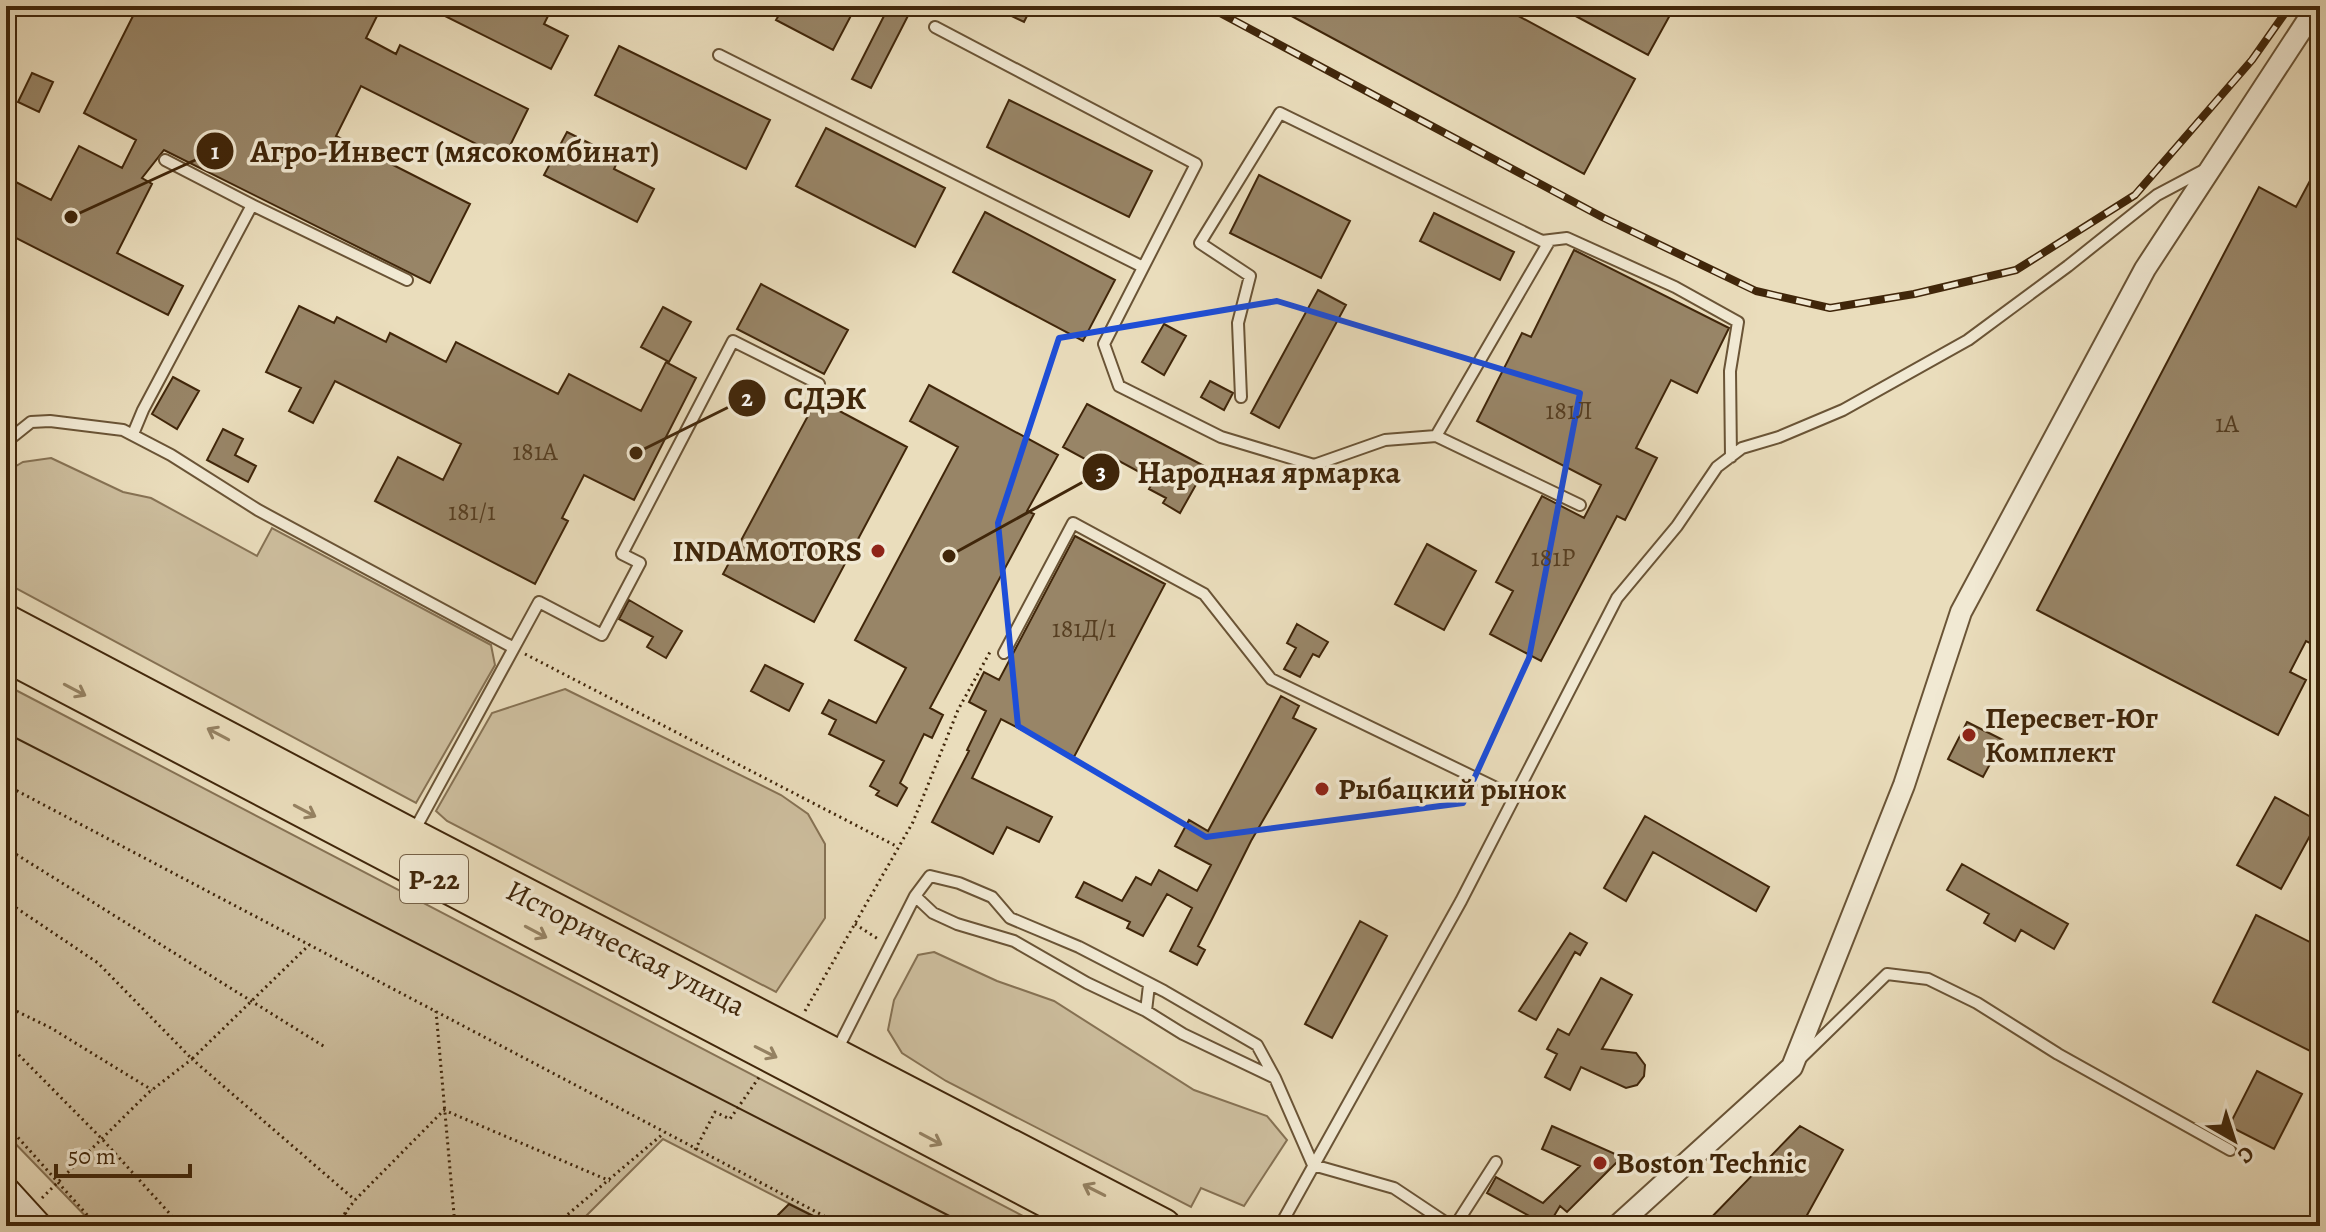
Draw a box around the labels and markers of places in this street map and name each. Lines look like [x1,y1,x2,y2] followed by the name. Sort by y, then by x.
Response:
[195,123,676,179] callout: Агро-Инвест (мясокомбинат)
[727,370,882,426] callout: СДЭК
[1081,444,1416,500] callout: Народная ярмарка
[672,531,862,571] place label: INDAMOTORS
[869,542,887,560] marker: INDAMOTORS
[1985,698,2158,772] place label: Пересвет-Юг Комплект
[1960,726,1978,744] marker: Пересвет-Юг Комплект
[1338,769,1567,809] place label: Рыбацкий рынок
[1313,780,1331,798] marker: Рыбацкий рынок
[1616,1143,1807,1183] place label: Boston Technic
[1591,1154,1609,1172] marker: Boston Technic

